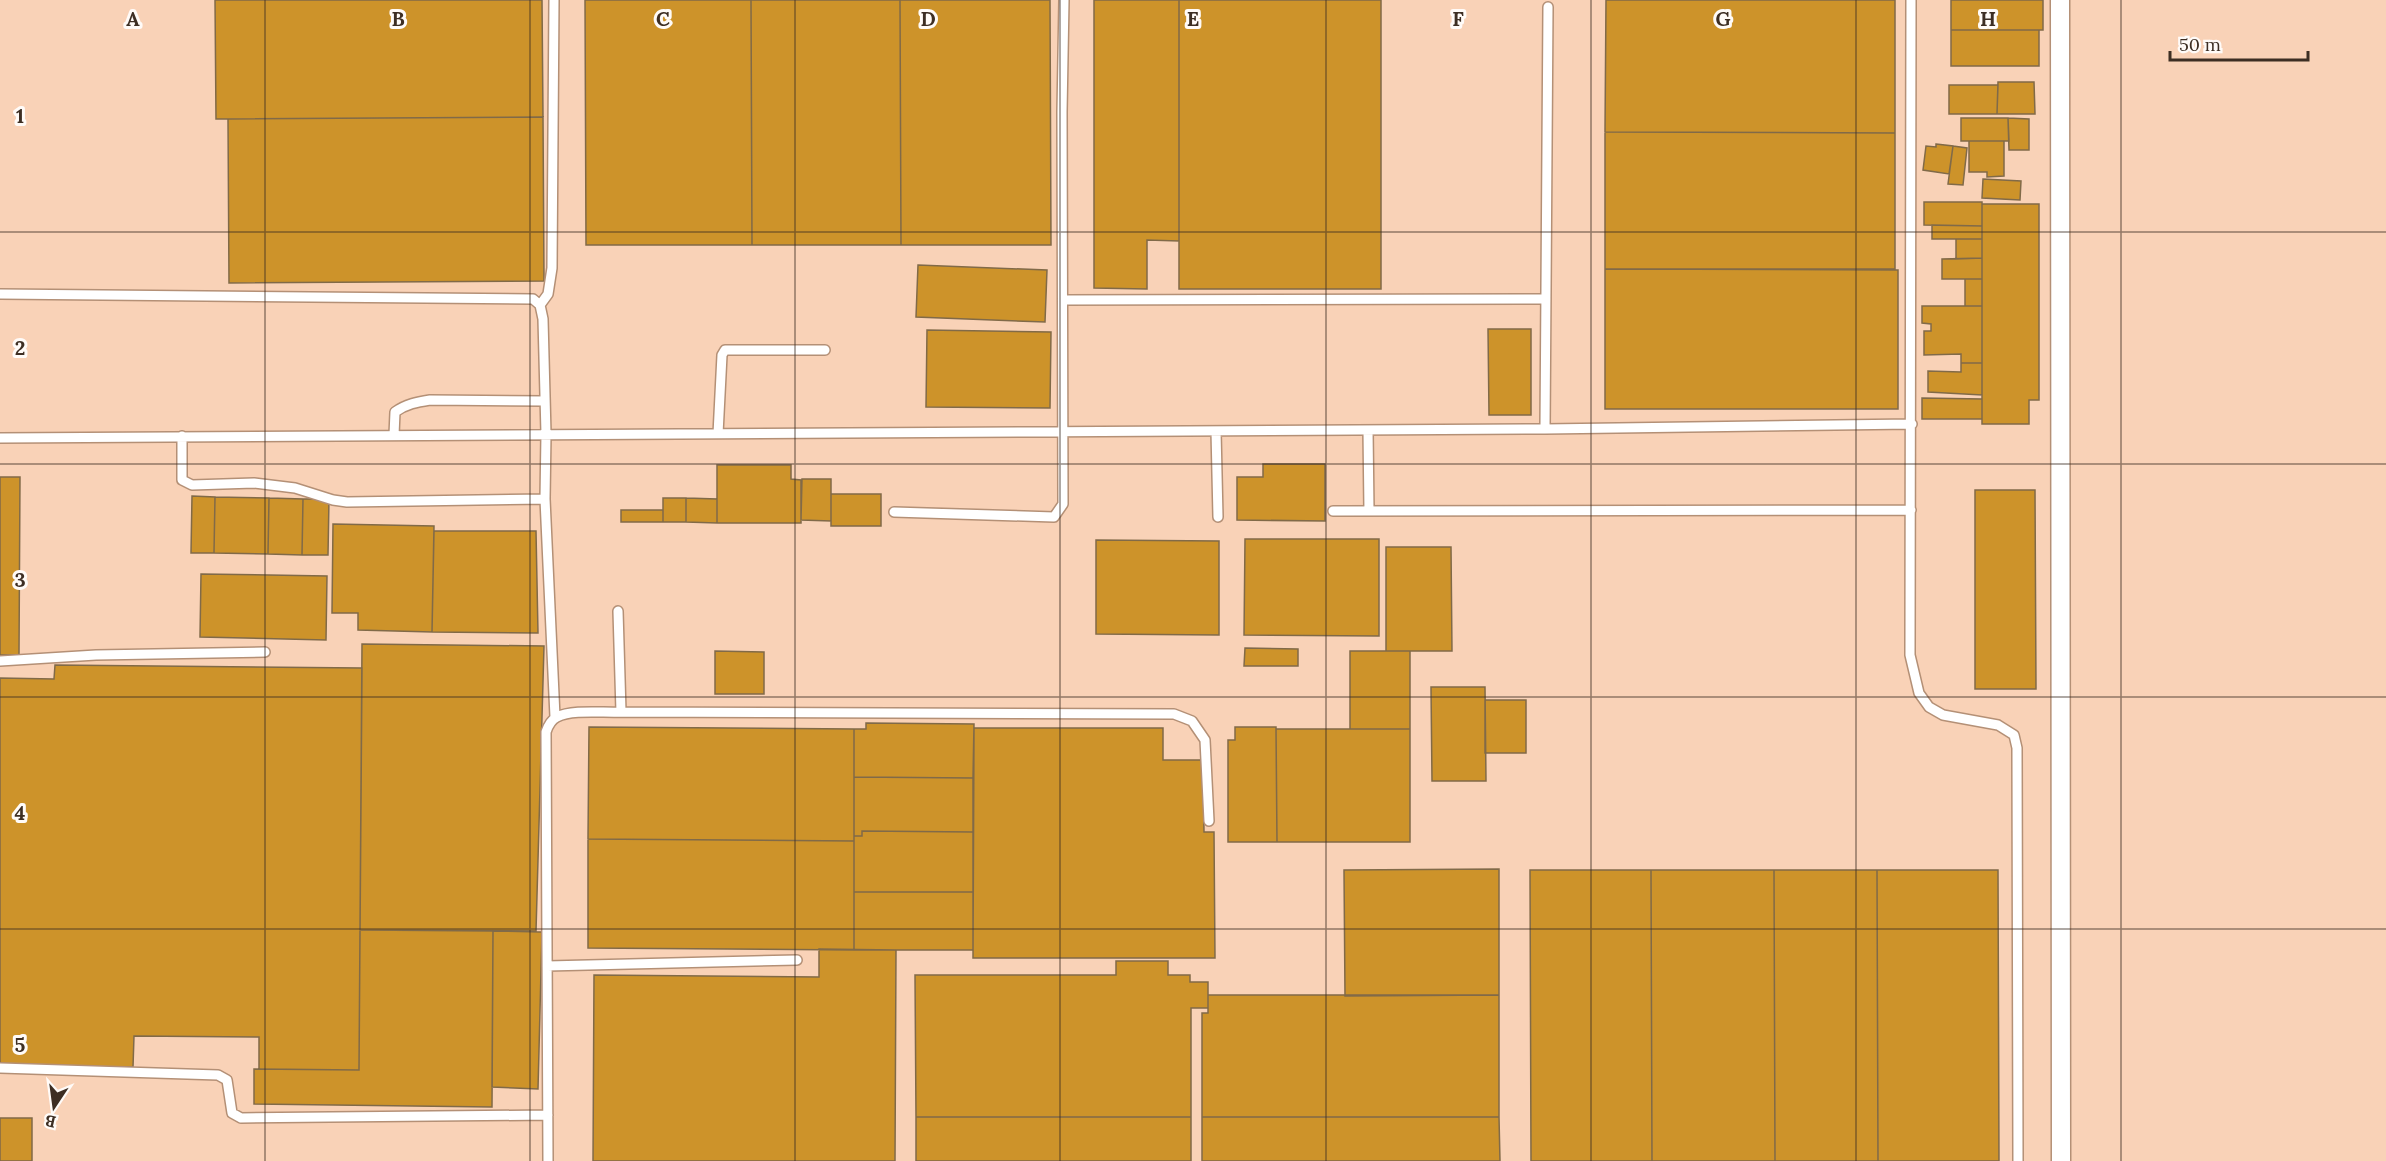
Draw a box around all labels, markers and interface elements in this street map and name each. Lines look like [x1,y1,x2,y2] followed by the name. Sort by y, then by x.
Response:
[126,6,140,31] text: A
[391,6,405,31] text: B
[656,6,670,31] text: C
[920,6,936,31] text: D
[1187,6,1199,31] text: E
[1452,6,1464,31] text: F
[1715,6,1731,31] text: G
[1980,6,1996,31] text: H
[2170,24,2308,62] scale bar
[2179,33,2221,56] text: 50 m
[16,103,24,128] text: 1
[15,335,25,360] text: 2
[14,567,26,592] text: 3
[15,800,26,825] text: 4
[15,1032,26,1057] text: 5
[24,1077,84,1137] north arrow
[43,1111,58,1133] text: B

